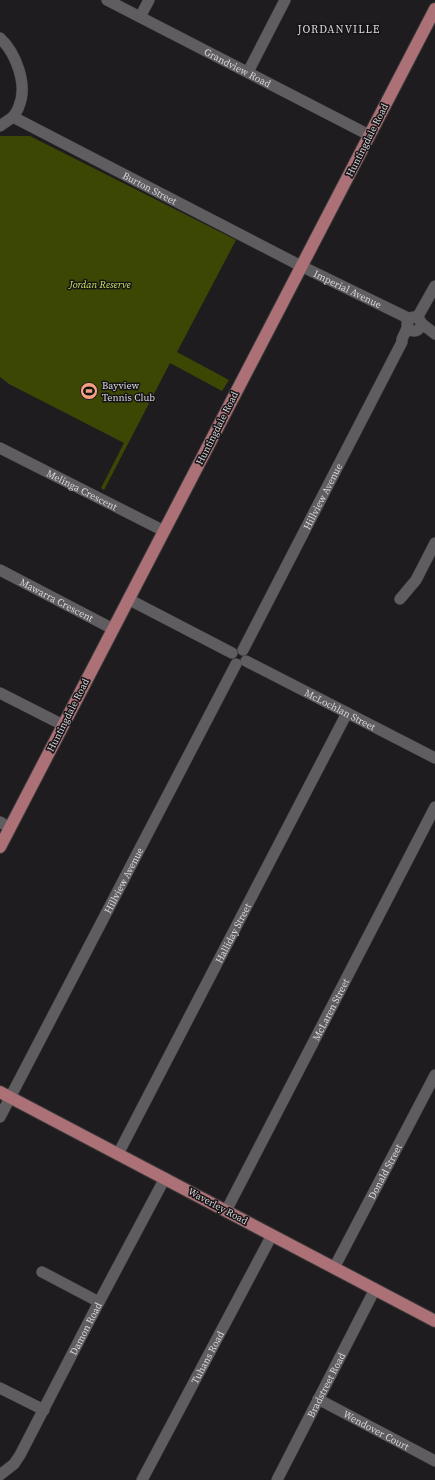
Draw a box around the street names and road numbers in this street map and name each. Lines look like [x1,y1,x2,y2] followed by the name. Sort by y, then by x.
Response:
[202,45,274,90] street label: Grandview Road
[343,101,391,179] street label: Huntingdale Road
[121,168,180,208] street label: Burton Street
[312,267,384,311] street label: Imperial Avenue
[193,389,241,467] street label: Huntingdale Road
[300,461,345,532] street label: Hillview Avenue
[45,466,120,513] street label: Melinga Crescent
[18,575,96,625] street label: Mawarra Crescent
[44,676,92,754] street label: Huntingdale Road
[303,686,379,733] street label: McLochlan Street
[101,845,146,915] street label: Hillview Avenue
[212,900,254,965] street label: Halliday Street
[309,975,352,1043] street label: McLaren Street
[365,1141,405,1201] street label: Donald Street
[186,1185,250,1227] street label: Waverley Road
[66,1300,104,1357] street label: Damon Road
[188,1328,227,1386] street label: Tuhans Road
[304,1350,348,1420] street label: Bradstreet Road
[341,1407,412,1453] street label: Wendover Court

